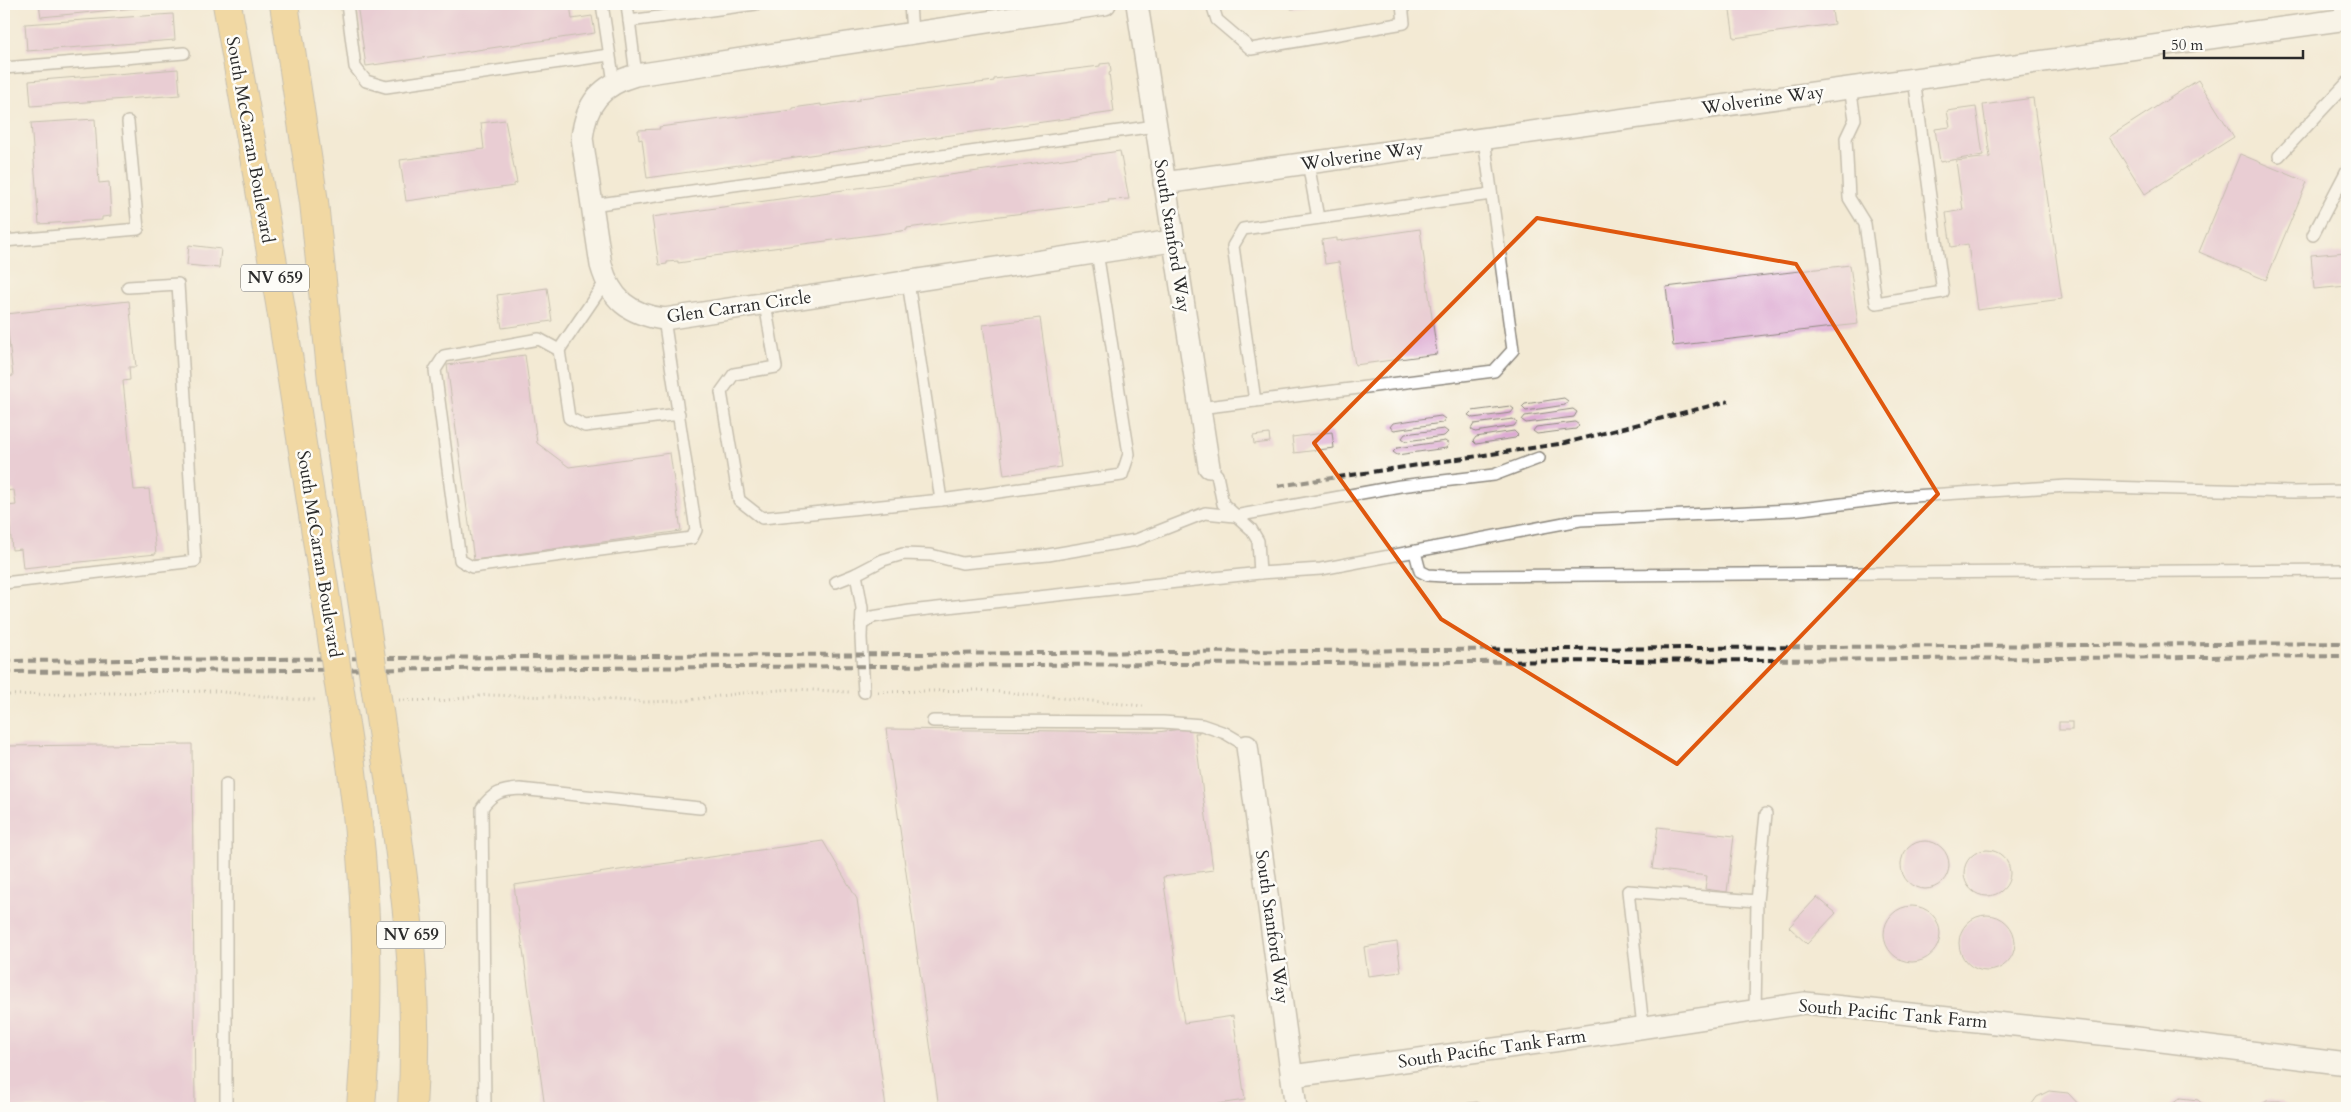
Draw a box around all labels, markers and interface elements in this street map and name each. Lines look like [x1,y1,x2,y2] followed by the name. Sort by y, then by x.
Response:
[2164,28,2302,60] scale bar
[220,35,281,246] street label: South McCarran Boulevard
[2171,35,2203,55] text: 50 m
[1699,79,1826,121] street label: Wolverine Way
[1298,135,1425,177] street label: Wolverine Way
[1148,157,1197,315] street label: South Stanford Way
[241,264,309,292] road number: NV 659
[665,284,813,330] street label: Glen Carran Circle
[290,449,348,660] street label: South McCarran Boulevard
[1249,848,1295,1006] street label: South Stanford Way
[377,922,445,948] road number: NV 659
[1798,993,1989,1035] street label: South Pacific Tank Farm
[1396,1023,1588,1075] street label: South Pacific Tank Farm

